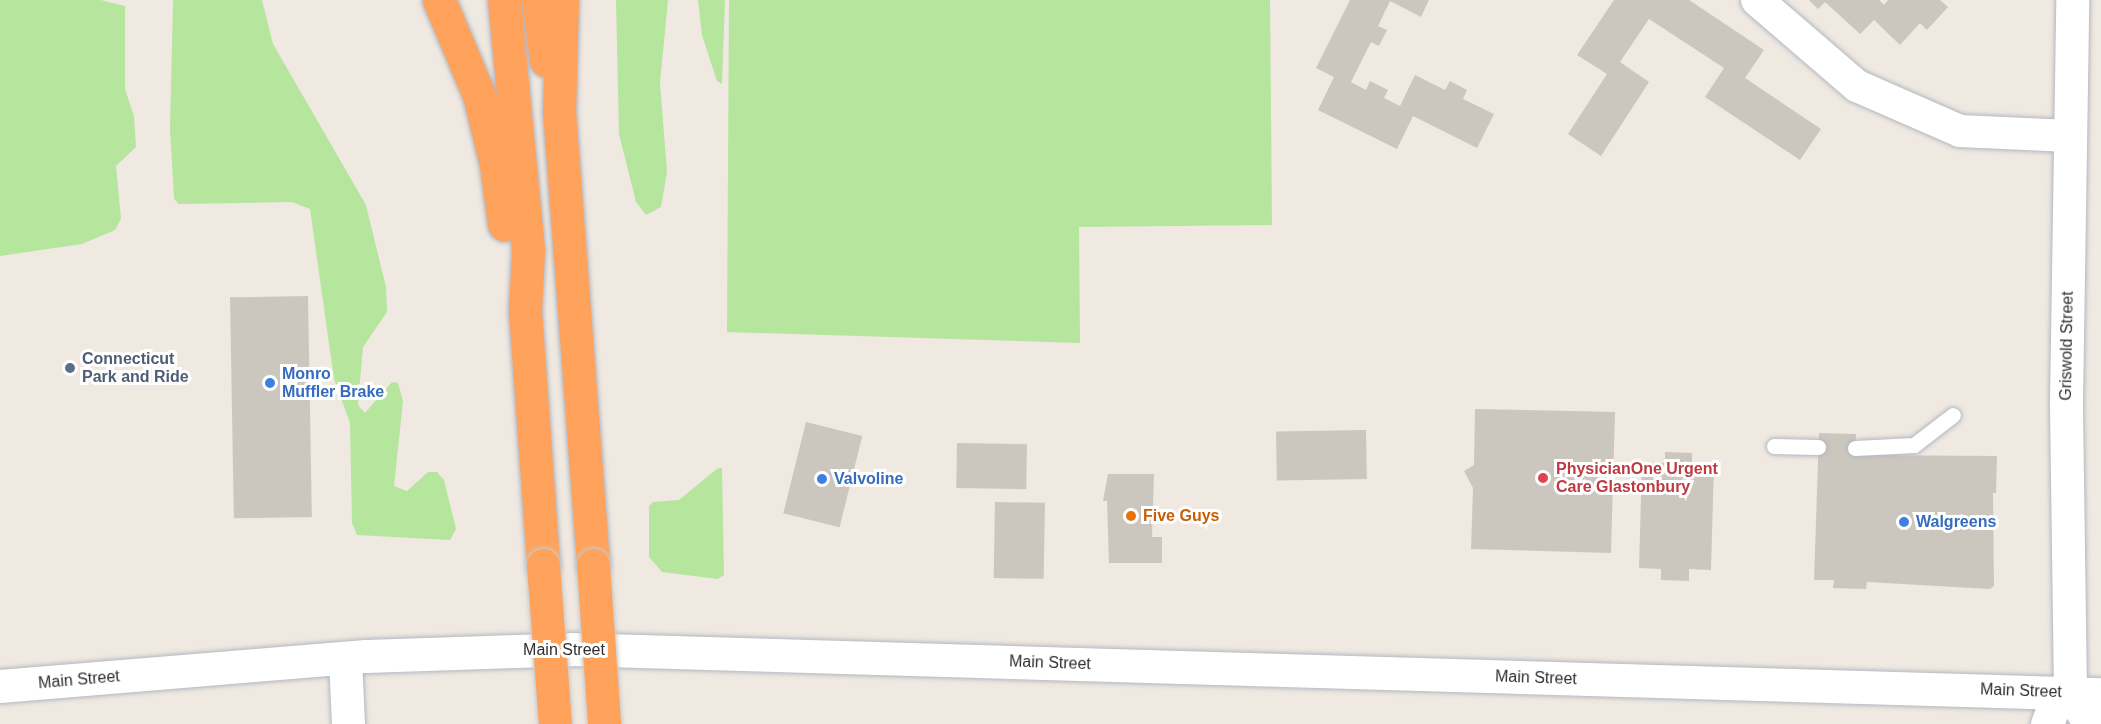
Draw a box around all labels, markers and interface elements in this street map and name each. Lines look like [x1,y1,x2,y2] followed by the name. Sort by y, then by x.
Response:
[2056,291,2078,401] street label: Griswold Street
[82,349,189,387] place label: Connecticut Park and Ride
[63,361,77,375] marker: Connecticut Park and Ride
[282,364,384,402] place label: Monro Muffler Brake
[263,376,277,390] marker: Monro Muffler Brake
[1556,459,1718,497] place label: PhysicianOne Urgent Care Glastonbury
[834,469,903,489] place label: Valvoline
[1534,469,1552,487] marker: PhysicianOne Urgent Care Glastonbury
[815,472,829,486] marker: Valvoline
[1143,506,1219,526] place label: Five Guys
[1124,509,1138,523] marker: Five Guys
[1916,512,1996,532] place label: Walgreens
[1897,515,1911,529] marker: Walgreens
[523,640,605,660] street label: Main Street
[1009,652,1091,674] street label: Main Street
[37,667,121,693] street label: Main Street
[1495,667,1577,689] street label: Main Street
[1980,680,2062,702] street label: Main Street

